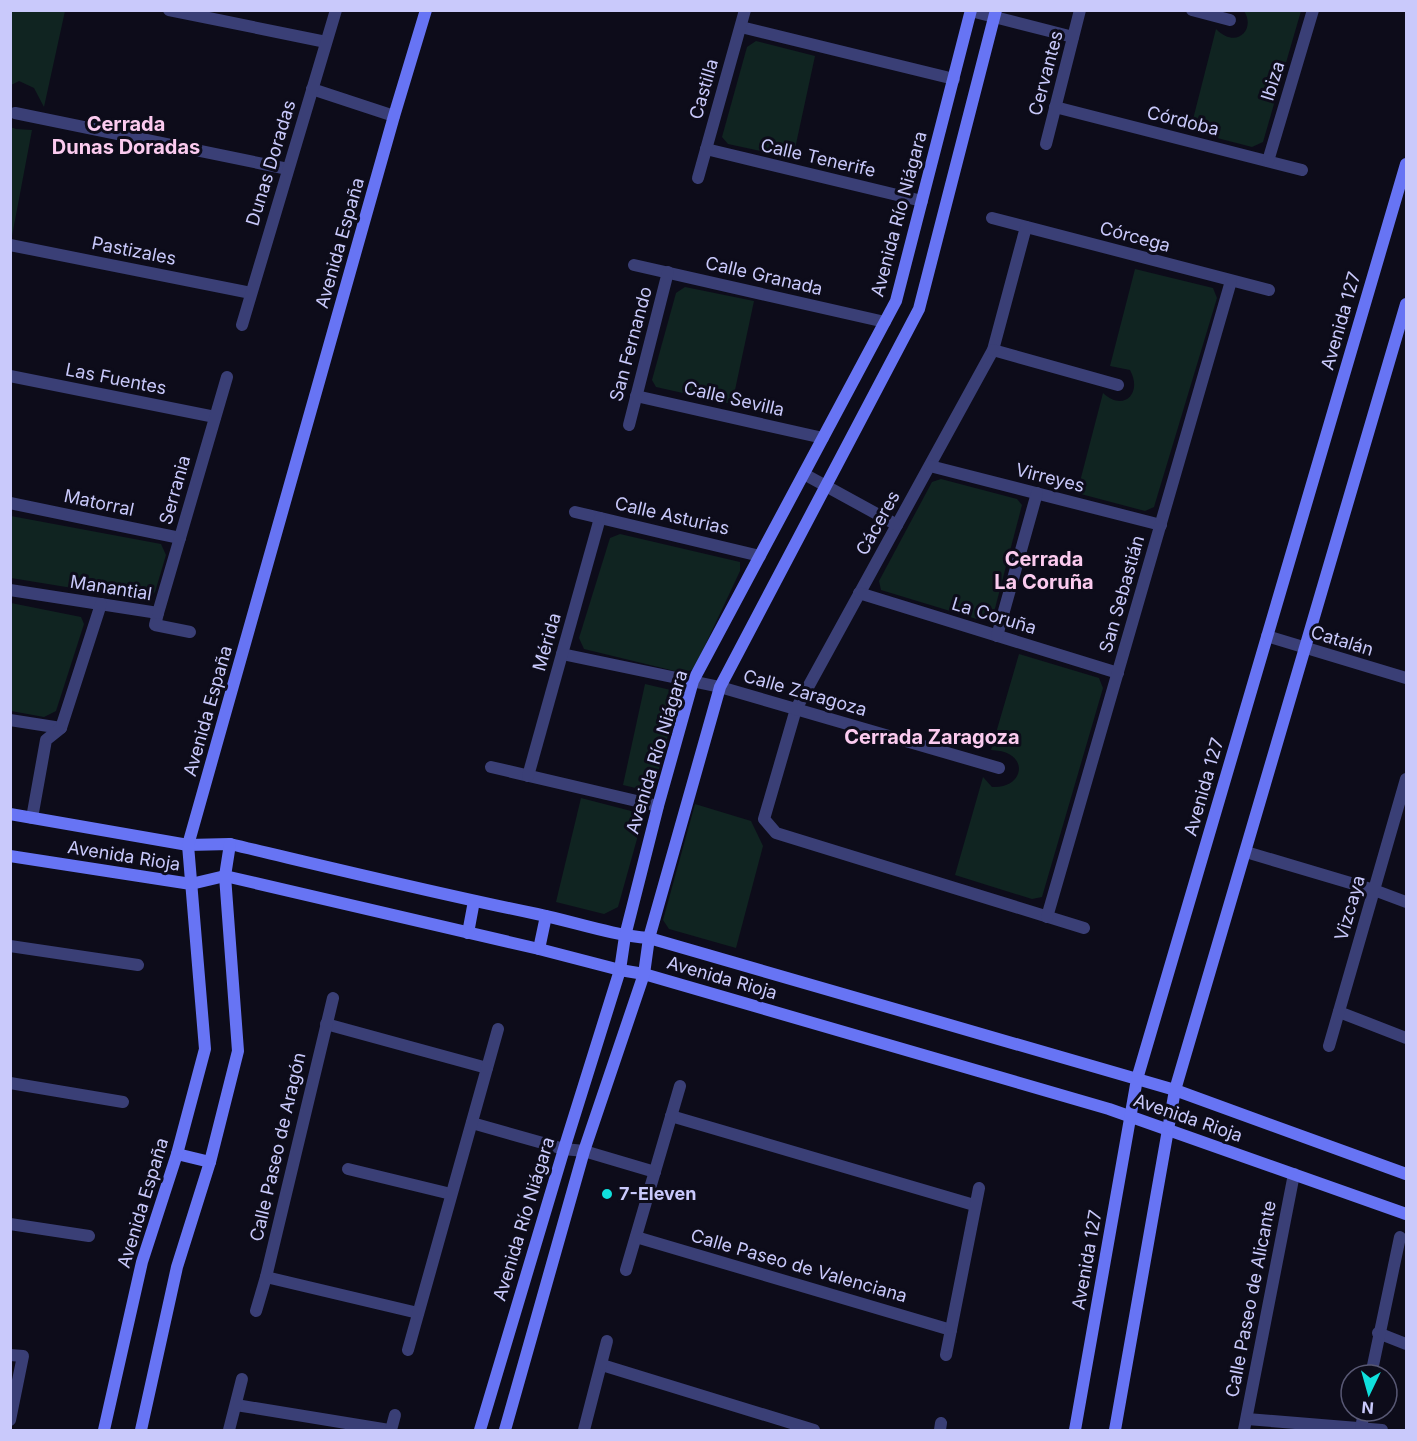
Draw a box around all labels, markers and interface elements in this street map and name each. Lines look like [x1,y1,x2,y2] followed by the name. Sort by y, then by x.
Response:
[1024,28,1067,118] street label: Cervantes
[685,56,722,121] street label: Castilla
[1257,59,1288,103] street label: Ibiza
[241,98,300,228] street label: Dunas Doradas
[1145,101,1221,140] street label: Córdoba
[52,112,200,159] district label: Cerrada Dunas Doradas
[866,129,931,299] street label: Avenida Río Niágara
[759,134,878,181] street label: Calle Tenerife
[311,175,368,311] street label: Avenida España
[1097,217,1173,256] street label: Córcega
[90,232,178,269] street label: Pastizales
[703,252,825,299] street label: Calle Granada
[1316,269,1365,372] street label: Avenida 127
[605,284,656,404] street label: San Fernando
[64,358,168,399] street label: Las Fuentes
[682,377,786,420] street label: Calle Sevilla
[155,453,194,527] street label: Serrania
[1014,459,1087,496] street label: Virreyes
[62,485,136,520] street label: Matorral
[851,487,904,559] street label: Cáceres
[613,492,731,539] street label: Calle Asturias
[1095,533,1148,655] street label: San Sebastián
[994,547,1094,594] district label: Cerrada La Coruña
[69,571,153,604] street label: Manantial
[949,593,1039,638] street label: La Coruña
[528,610,565,673] street label: Mérida
[1308,621,1376,660] street label: Catalán
[179,643,236,779] street label: Avenida España
[741,665,869,720] street label: Calle Zaragoza
[622,667,691,836] street label: Avenida Río Niágara
[844,725,1020,749] district label: Cerrada Zaragoza
[1179,735,1228,838] street label: Avenida 127
[66,836,182,875] street label: Avenida Rioja
[1330,873,1369,943] street label: Vizcaya
[665,952,780,1003] street label: Avenida Rioja
[246,1050,309,1243] street label: Calle Paseo de Aragón
[1131,1089,1245,1146] street label: Avenida Rioja
[489,1134,558,1303] street label: Avenida Río Niágara
[113,1135,172,1270] street label: Avenida España
[619,1183,697,1204] place label: 7-Eleven
[600,1187,614,1201] marker: 7-Eleven
[1221,1199,1280,1399] street label: Calle Paseo de Alicante
[1067,1208,1106,1312] street label: Avenida 127
[689,1225,910,1307] street label: Calle Paseo de Valenciana
[1339,1363,1399,1423] north arrow
[1361,1397,1375,1418] text: N

